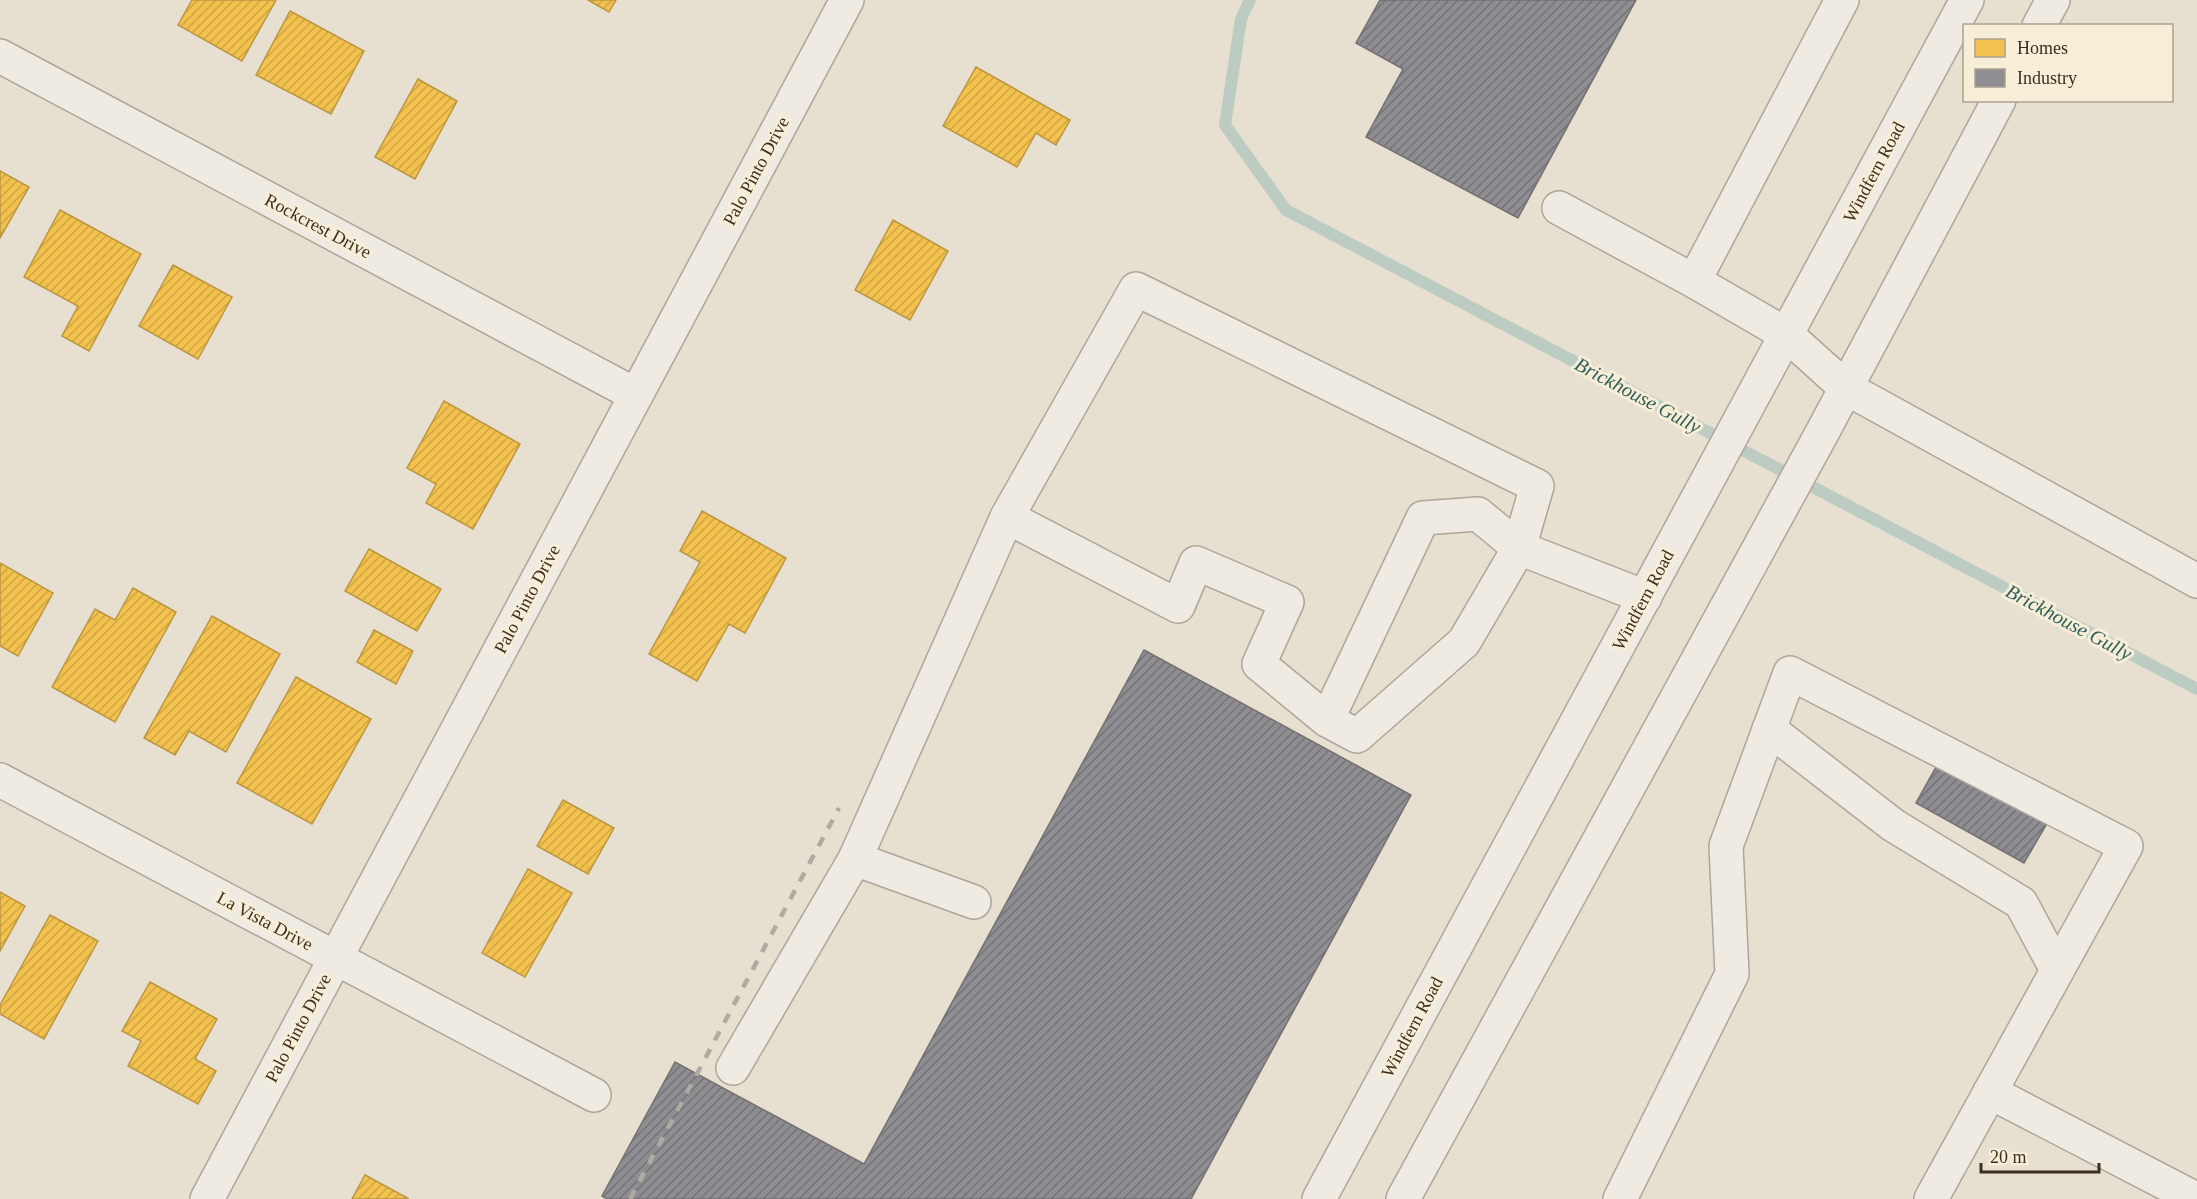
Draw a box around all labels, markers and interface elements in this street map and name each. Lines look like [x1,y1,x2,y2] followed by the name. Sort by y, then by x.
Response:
[1963,24,2173,102] legend
[2017,38,2068,58] text: Homes
[2017,68,2077,88] text: Industry
[719,113,793,229] street label: Palo Pinto Drive
[1839,118,1909,226] street label: Windfern Road
[261,190,375,262] street label: Rockcrest Drive
[1571,353,1705,438] water label: Brickhouse Gully
[490,541,564,657] street label: Palo Pinto Drive
[1608,546,1678,654] street label: Windfern Road
[2002,580,2136,665] water label: Brickhouse Gully
[214,887,316,955] street label: La Vista Drive
[261,970,335,1086] street label: Palo Pinto Drive
[1377,973,1447,1081] street label: Windfern Road
[1981,1136,2100,1174] scale bar
[1990,1147,2027,1167] text: 20 m

